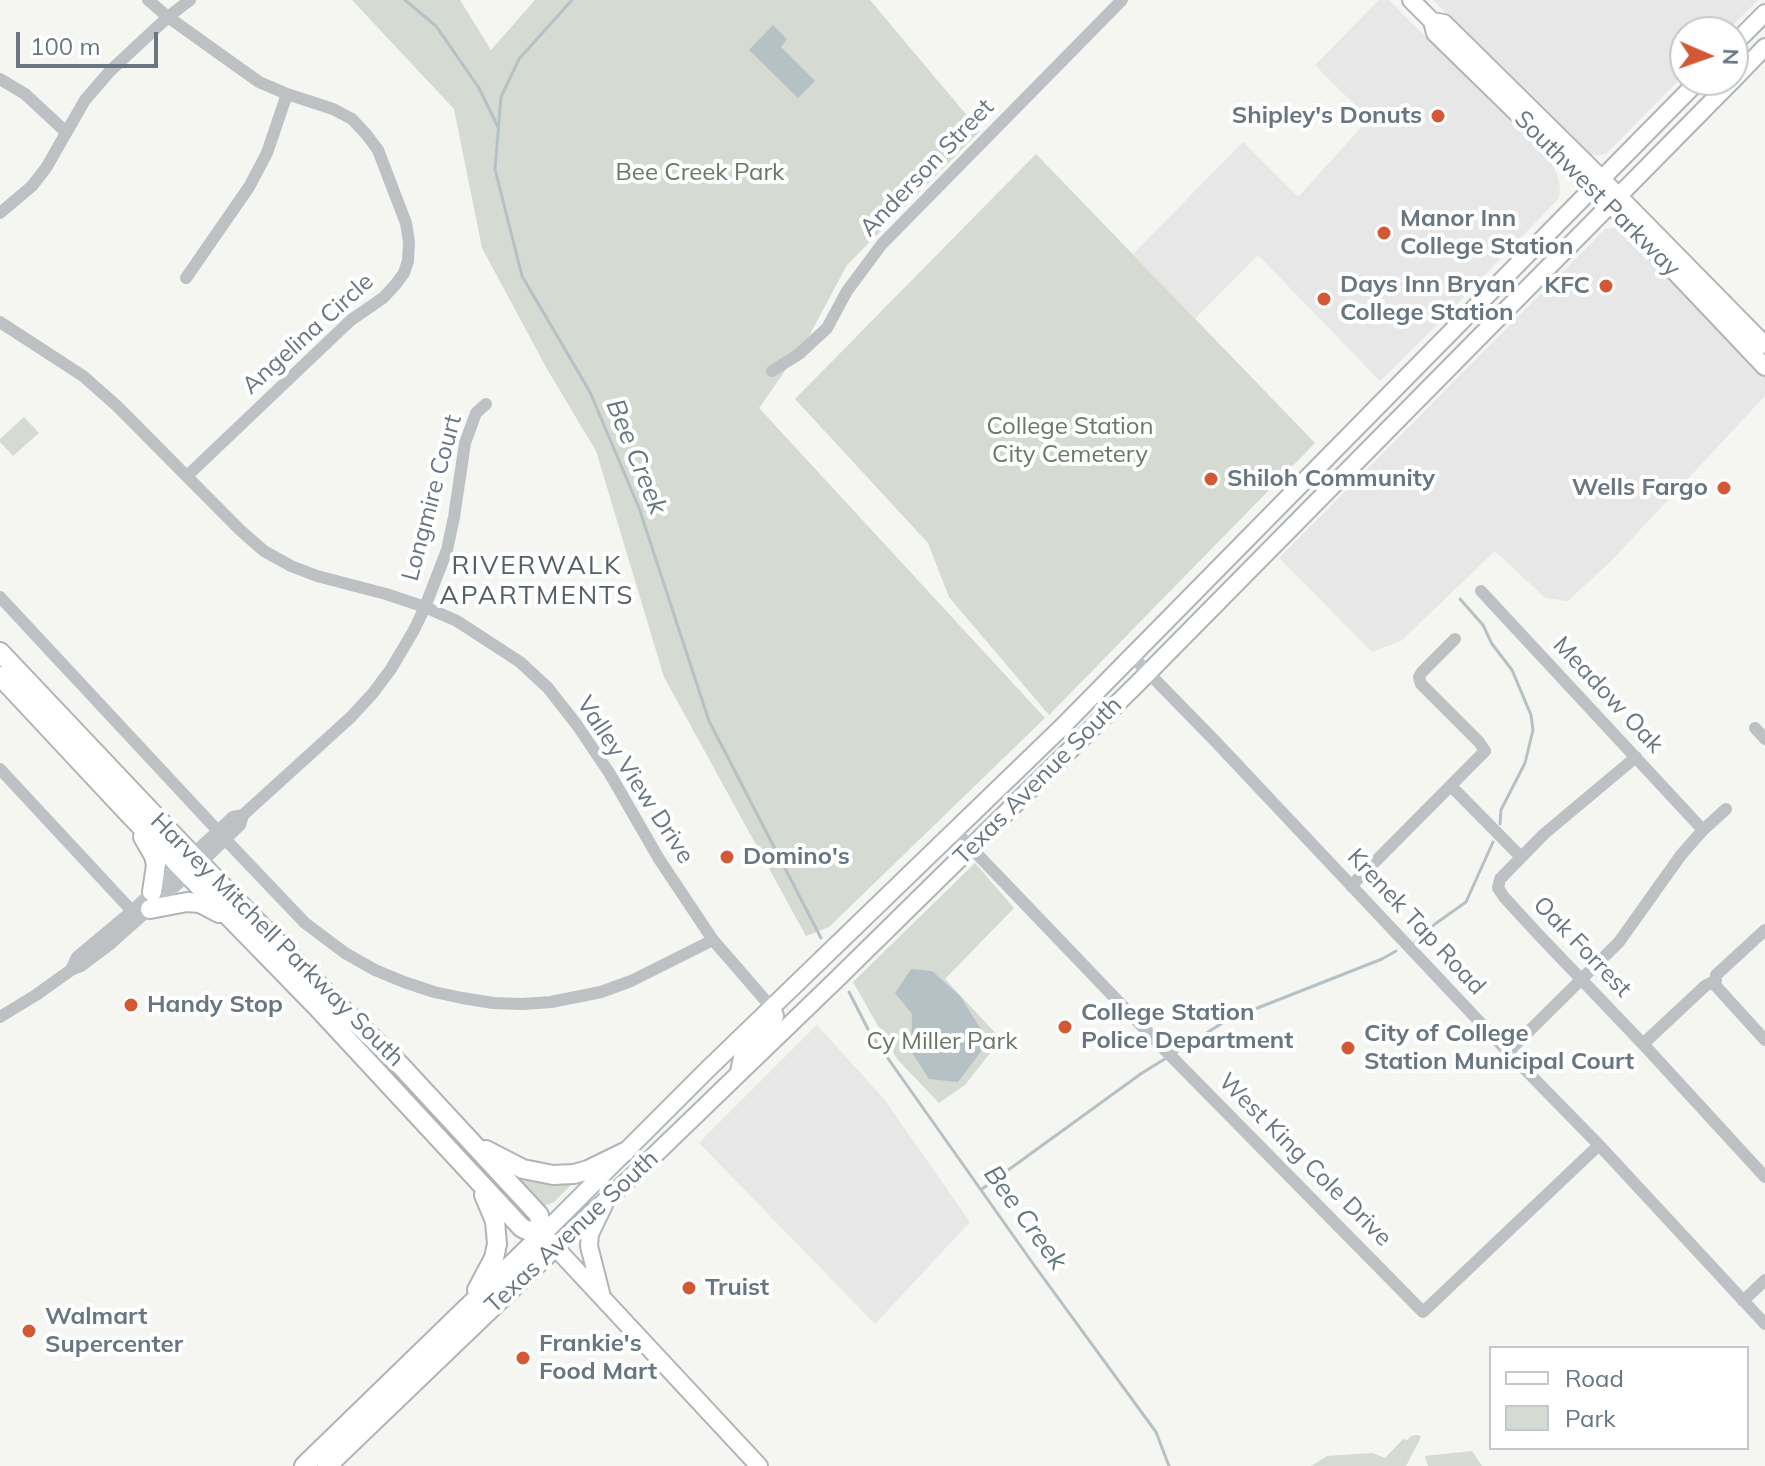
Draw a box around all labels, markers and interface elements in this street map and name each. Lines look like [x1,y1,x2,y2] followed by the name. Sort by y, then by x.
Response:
[20,16,162,66] scale bar
[1669,16,1749,96] north arrow
[30,31,101,61] text: 100 m
[1717,48,1745,66] text: N
[854,93,1000,243] street label: Anderson Street
[1232,102,1422,130] place label: Shipley's Donuts
[1508,105,1686,283] street label: Southwest Parkway
[1429,107,1447,125] marker: Shipley's Donuts
[616,159,784,187] park label: Bee Creek Park
[1400,205,1574,261] place label: Manor Inn College Station
[1375,224,1393,242] marker: Manor Inn College Station
[236,268,380,400] street label: Angelina Circle
[1340,271,1516,327] place label: Days Inn Bryan College Station
[1544,272,1590,300] place label: KFC
[1597,277,1615,295] marker: KFC
[1315,290,1333,308] marker: Days Inn Bryan College Station
[599,395,673,519] water label: Bee Creek
[396,412,468,584] street label: Longmire Court
[986,413,1154,469] park label: College Station City Cemetery
[1227,465,1435,493] place label: Shiloh Community
[1202,470,1220,488] marker: Shiloh Community
[1572,474,1708,502] place label: Wells Fargo
[1715,479,1733,497] marker: Wells Fargo
[440,550,634,612] district label: RIVERWALK APARTMENTS
[1547,631,1669,759] street label: Meadow Oak
[570,691,700,869] street label: Valley View Drive
[948,691,1128,871] street label: Texas Avenue South
[144,807,410,1073] street label: Harvey Mitchell Parkway South
[743,843,850,871] place label: Domino's
[1341,843,1491,1001] street label: Krenek Tap Road
[718,848,736,866] marker: Domino's
[1527,891,1637,1003] street label: Oak Forrest
[147,991,283,1019] place label: Handy Stop
[122,996,140,1014] marker: Handy Stop
[1081,999,1293,1055] place label: College Station Police Department
[1056,1018,1074,1036] marker: College Station Police Department
[1364,1020,1634,1076] place label: City of College Station Municipal Court
[866,1028,1018,1056] park label: Cy Miller Park
[1339,1039,1357,1057] marker: City of College Station Municipal Court
[1213,1068,1397,1252] street label: West King Cole Drive
[480,1144,664,1320] street label: Texas Avenue South
[977,1160,1073,1276] water label: Bee Creek
[705,1274,769,1302] place label: Truist
[680,1279,698,1297] marker: Truist
[45,1303,183,1359] place label: Walmart Supercenter
[20,1322,38,1340] marker: Walmart Supercenter
[539,1330,657,1386] place label: Frankie's Food Mart
[1489,1346,1749,1450] legend
[514,1349,532,1367] marker: Frankie's Food Mart
[1565,1363,1624,1393] text: Road
[1565,1403,1616,1433] text: Park

